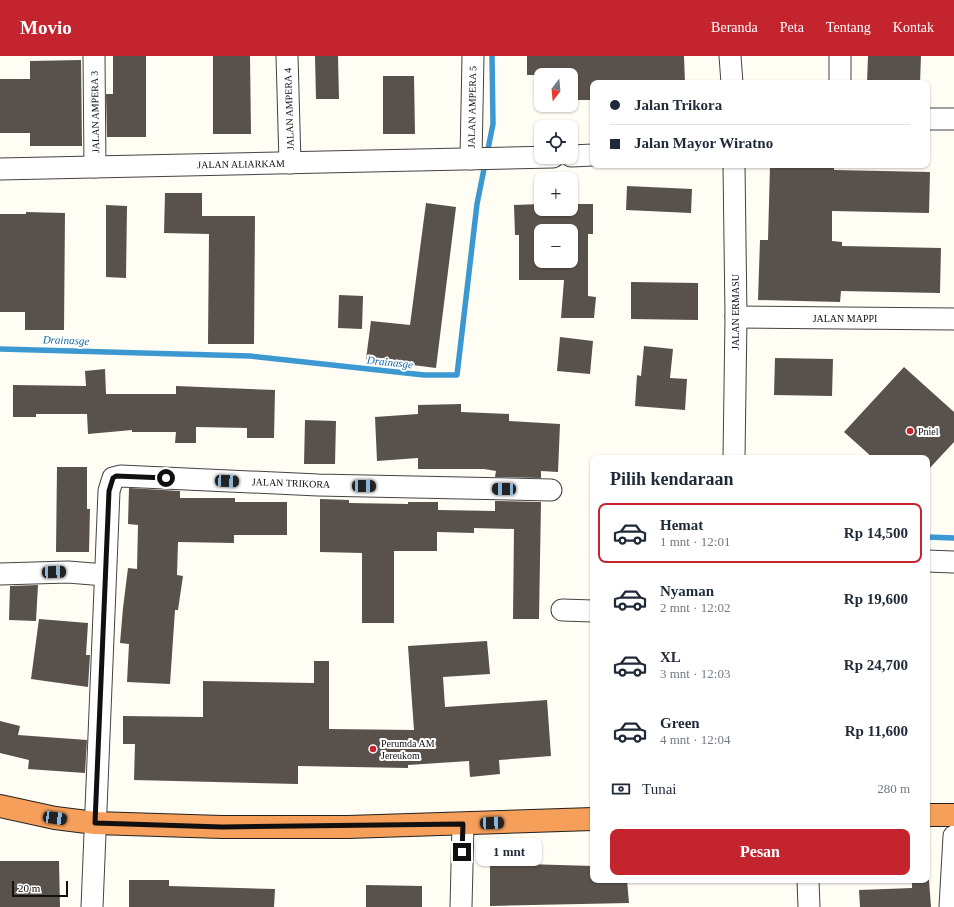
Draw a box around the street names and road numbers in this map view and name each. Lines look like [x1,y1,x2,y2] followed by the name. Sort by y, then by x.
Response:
[466,66,478,148] street label: JALAN AMPERA 5
[282,68,296,150] street label: JALAN AMPERA 4
[89,71,101,153] street label: JALAN AMPERA 3
[197,158,285,170] street label: JALAN ALIARKAM
[730,273,741,350] street label: JALAN ERMASU
[813,313,877,324] street label: JALAN MAPPI
[252,476,331,490] street label: JALAN TRIKORA

